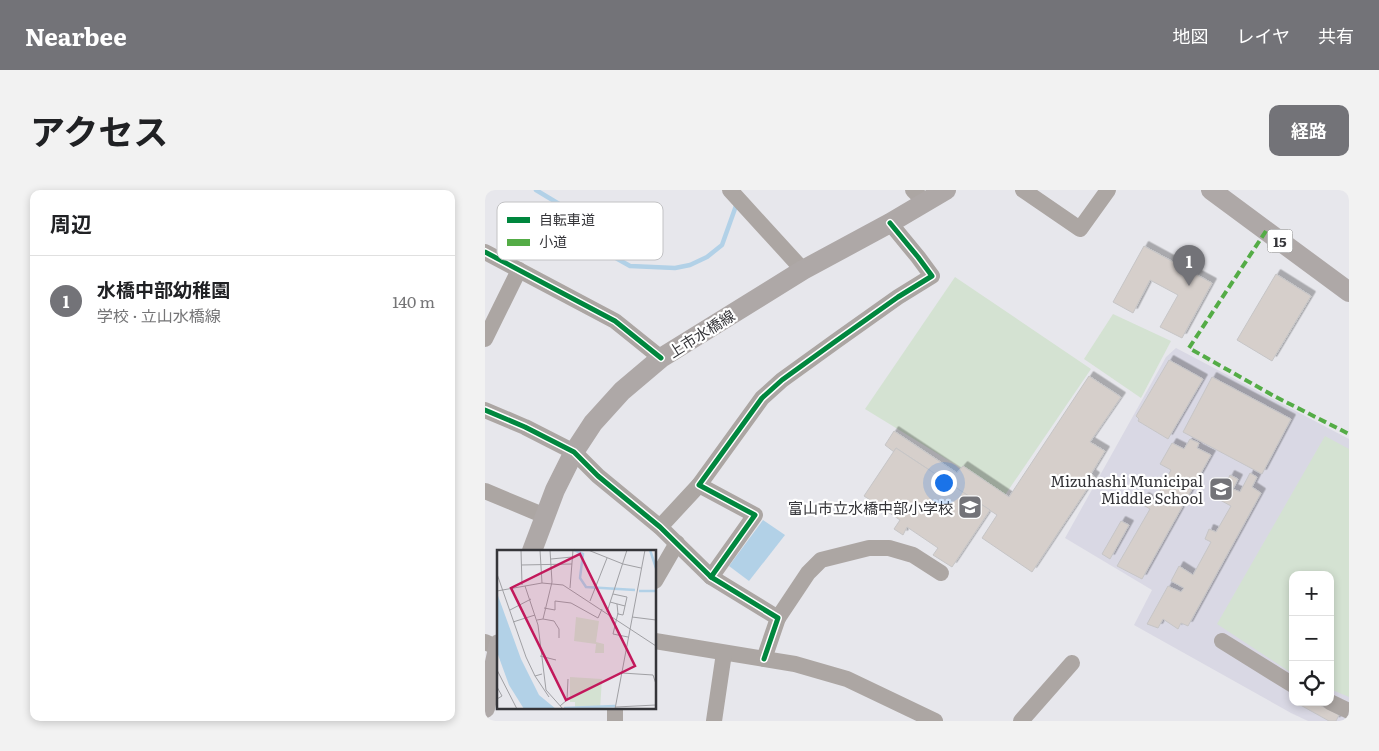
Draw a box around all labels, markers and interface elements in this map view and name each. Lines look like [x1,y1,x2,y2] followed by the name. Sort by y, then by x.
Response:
[25,18,127,53] text: Nearbee
[1173,22,1209,49] text: 地図
[1237,22,1290,49] text: レイヤ
[1318,22,1354,49] text: 共有
[30,104,168,156] text: アクセス
[1269,105,1349,156] button: 経路
[497,202,663,260] legend
[50,207,92,238] text: 周辺
[539,209,595,229] text: 自転車道
[1267,230,1293,252] road number: 15
[539,231,567,251] text: 小道
[1173,245,1205,286] pin: 1
[97,275,230,303] text: 水橋中部幼稚園
[63,289,69,313] text: 1
[392,289,435,313] text: 140 m
[97,303,221,327] text: 学校 · 立山水橋線
[663,303,739,363] street label: 上市水橋線
[1050,469,1203,509] place label: Mizuhashi Municipal Middle School
[931,470,957,496] your location
[1208,476,1234,502] school or university icon: Mizuhashi Municipal Middle School
[957,494,983,520] school or university icon: 富山市立水橋中部小学校
[788,496,953,519] place label: 富山市立水橋中部小学校
[497,550,656,708] inset map
[1289,571,1334,706] map controls
[1289,571,1334,616] button: +
[1289,616,1334,661] button: −
[1289,661,1334,706] button: locate

